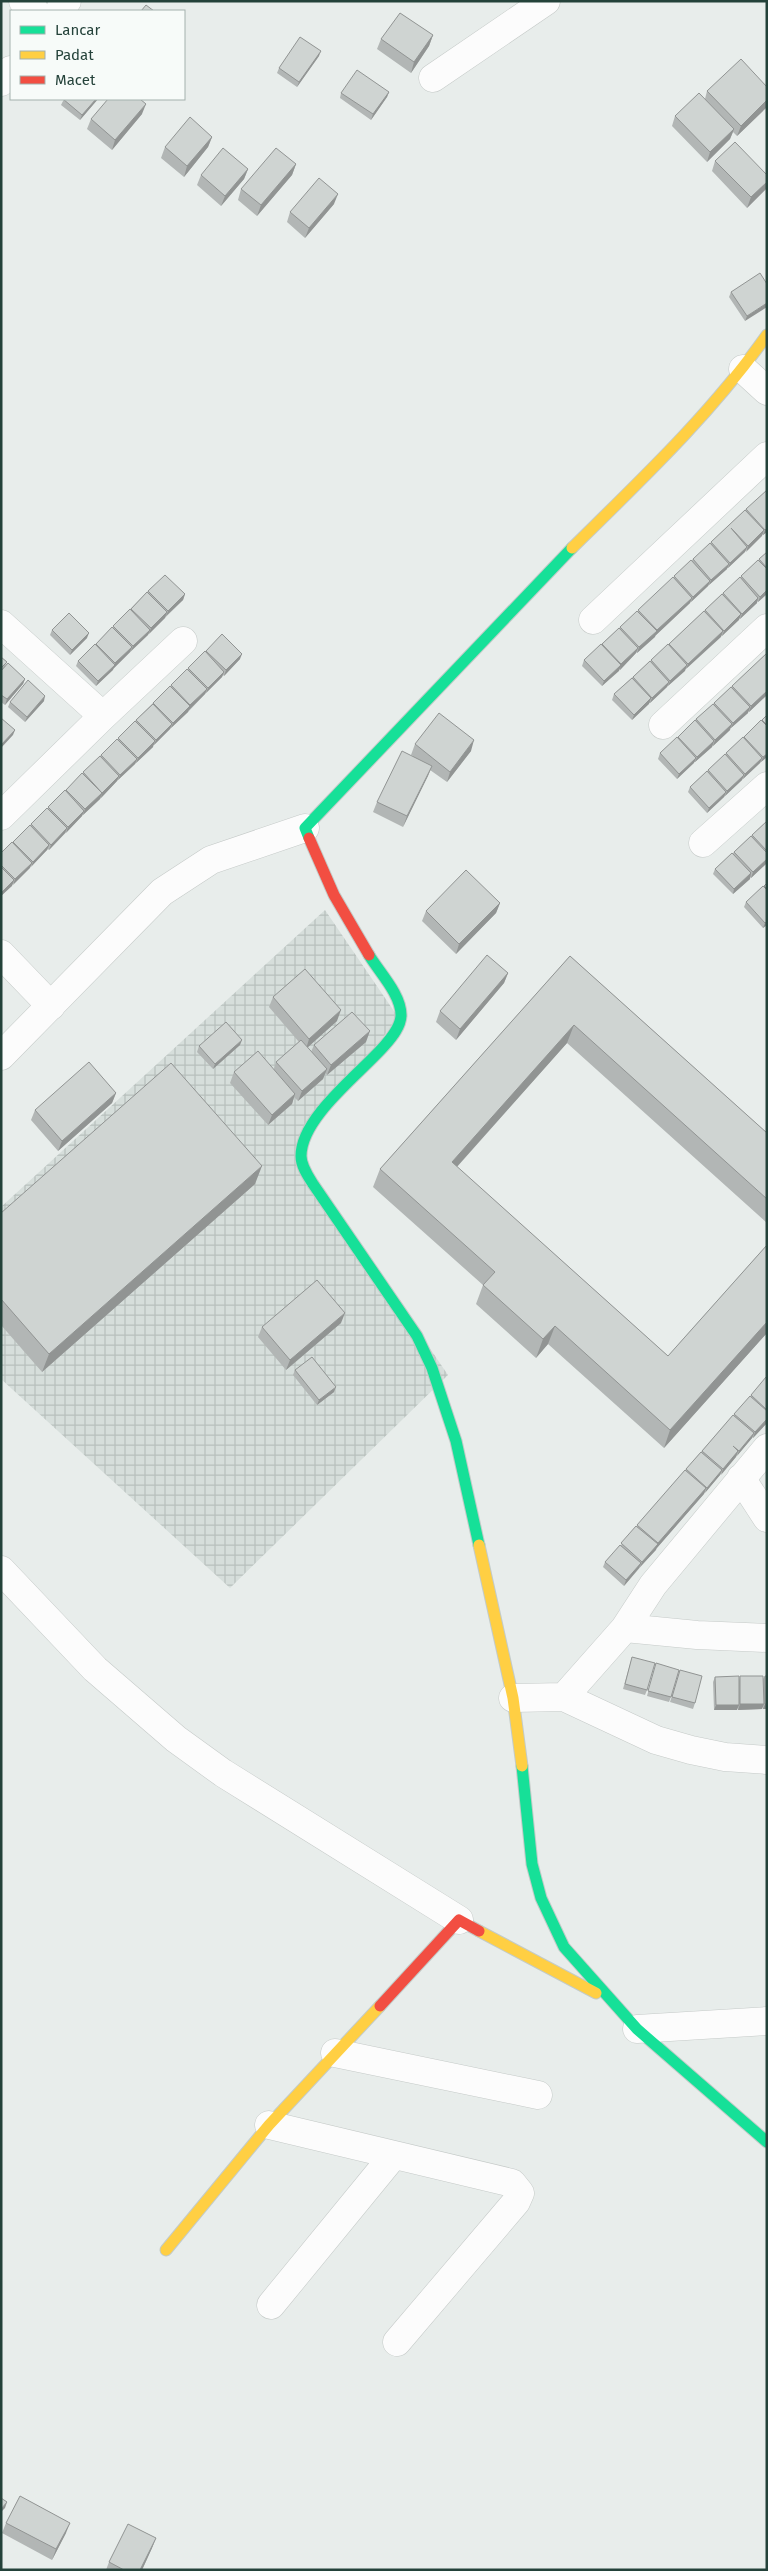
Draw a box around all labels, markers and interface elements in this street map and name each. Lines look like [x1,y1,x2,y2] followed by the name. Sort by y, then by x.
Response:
[10,10,185,100] legend
[55,21,100,39] text: Lancar
[55,46,94,64] text: Padat
[55,71,96,89] text: Macet

